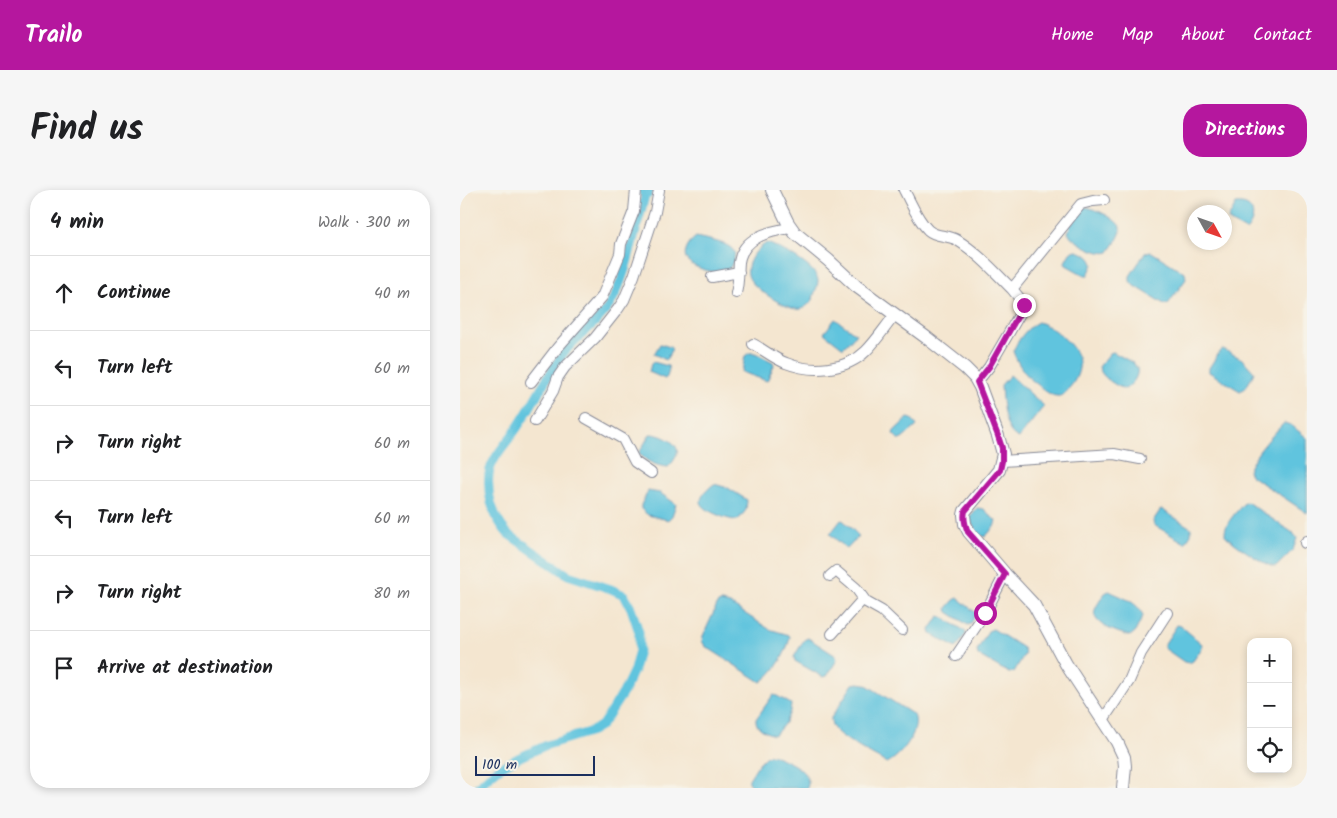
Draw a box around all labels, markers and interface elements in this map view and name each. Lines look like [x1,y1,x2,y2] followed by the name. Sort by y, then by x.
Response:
[25,16,83,55] text: Trailo
[1051,21,1094,50] text: Home
[1122,21,1153,50] text: Map
[1181,21,1225,50] text: About
[1253,21,1312,50] text: Contact
[30,102,143,158] text: Find us
[1183,104,1307,157] button: Directions
[1187,205,1232,250] north arrow
[50,206,104,239] text: 4 min
[318,210,410,235] text: Walk · 300 m
[97,278,170,308] text: Continue
[50,279,78,307] icon: ahead
[374,281,410,306] text: 40 m
[1013,294,1036,317] route end
[97,353,172,383] text: Turn left
[50,354,78,382] icon: left
[374,356,410,381] text: 60 m
[97,428,182,458] text: Turn right
[50,429,78,457] icon: right
[374,431,410,456] text: 60 m
[97,503,172,533] text: Turn left
[50,504,78,532] icon: left
[374,506,410,531] text: 60 m
[97,578,182,608] text: Turn right
[50,579,78,607] icon: right
[373,581,410,606] text: 80 m
[974,602,997,625] route start
[1247,638,1292,773] map controls
[1247,638,1292,683] button: +
[97,653,273,683] text: Arrive at destination
[50,654,78,682] icon: arrive
[1247,683,1292,728] button: −
[1247,728,1292,773] button: locate
[475,753,595,776] scale bar
[482,754,517,776] text: 100 m

